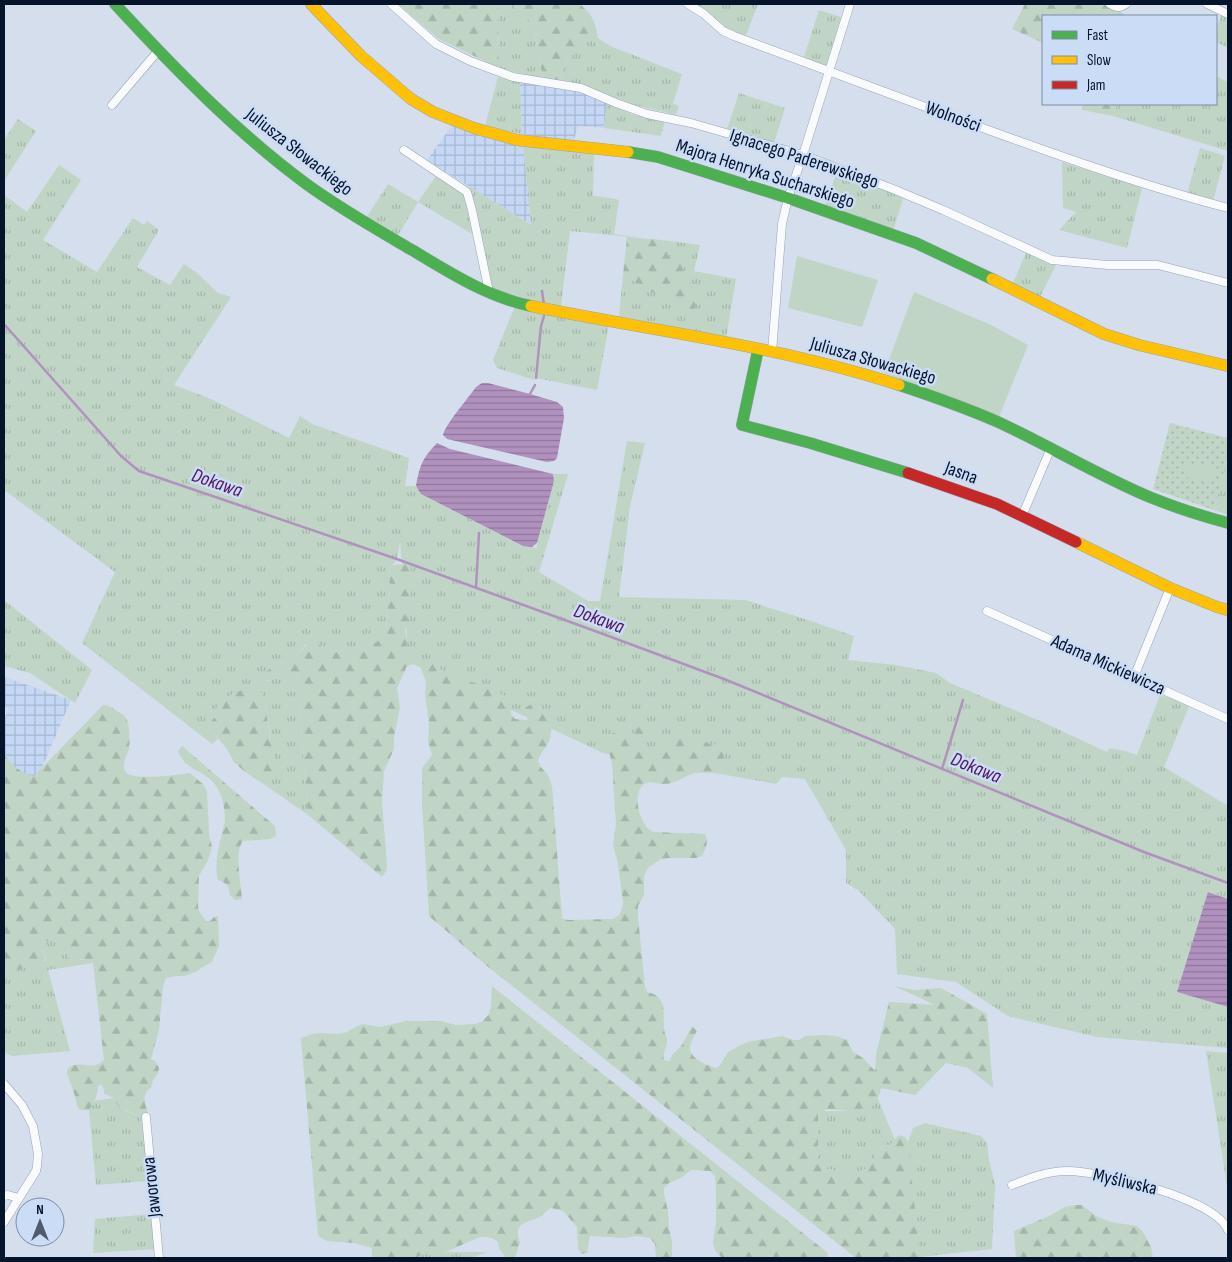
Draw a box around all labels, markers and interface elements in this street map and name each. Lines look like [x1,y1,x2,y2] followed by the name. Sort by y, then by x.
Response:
[1042,15,1217,105] legend
[1087,26,1109,45] text: Fast
[1087,51,1111,70] text: Slow
[1086,76,1105,95] text: Jam
[922,96,984,138] street label: Wolności
[240,102,357,201] street label: Juliusza Słowackiego
[727,124,881,194] street label: Ignacego Paderewskiego
[673,134,857,214] street label: Majora Henryka Sucharskiego
[807,332,938,390] street label: Juliusza Słowackiego
[940,456,981,490] street label: Jasna
[188,463,246,503] water label: Dokawa
[570,599,628,639] water label: Dokawa
[1047,629,1169,700] street label: Adama Mickiewicza
[947,747,1005,789] water label: Dokawa
[137,1156,167,1219] street label: Jaworowa
[1091,1163,1159,1201] street label: Myśliwska
[15,1197,65,1247] north arrow
[36,1201,44,1218] text: N

